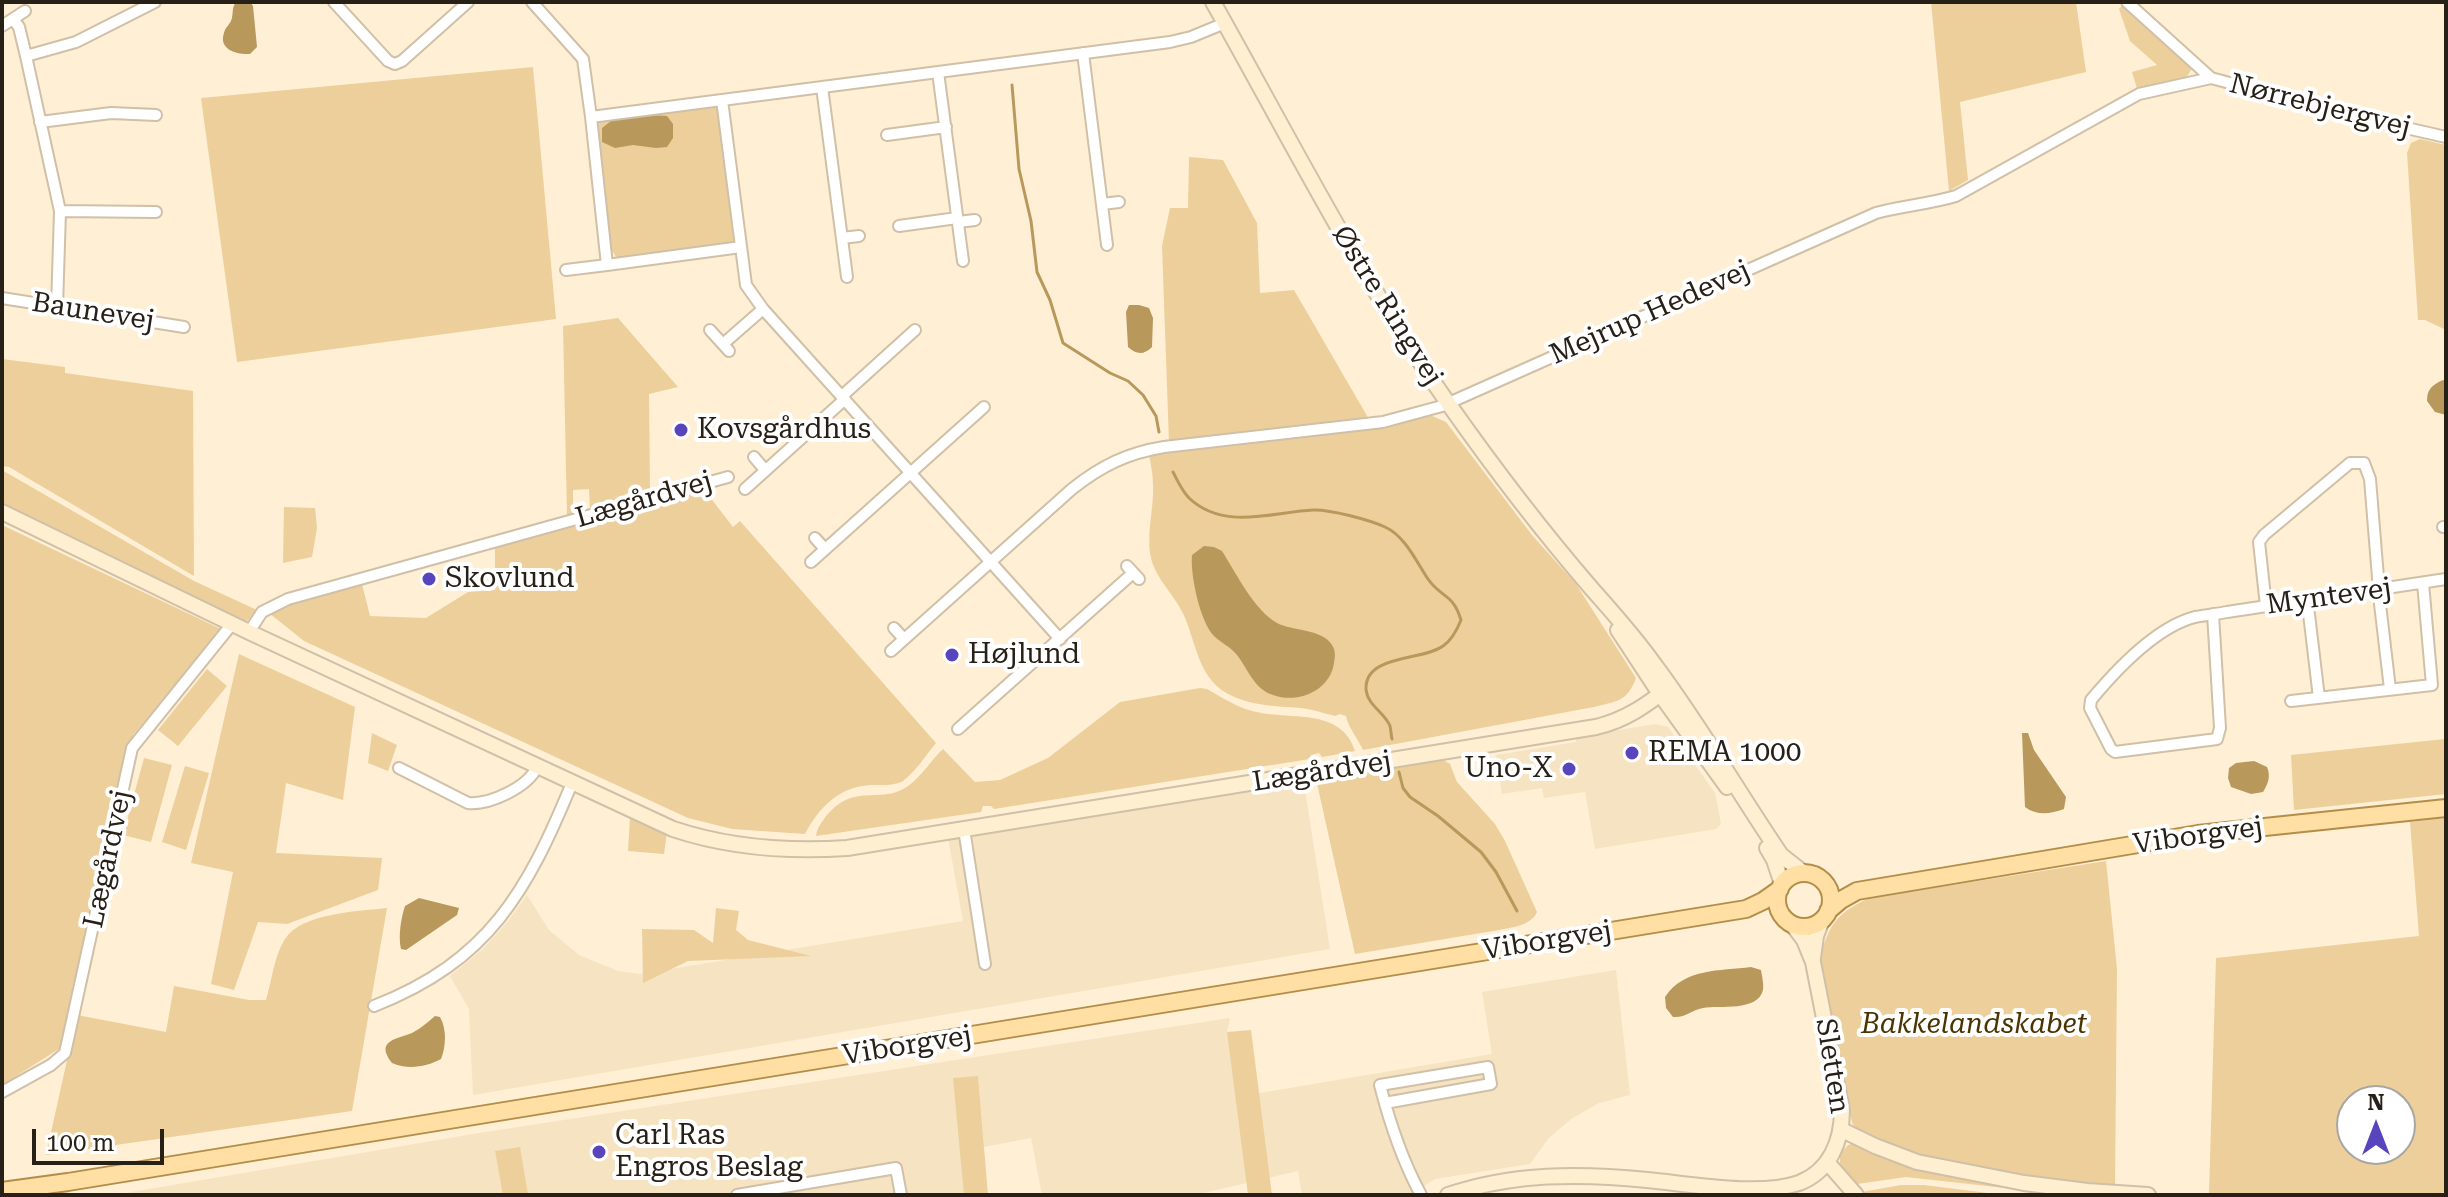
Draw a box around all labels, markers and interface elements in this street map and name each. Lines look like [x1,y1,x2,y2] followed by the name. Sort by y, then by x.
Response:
[2226,67,2414,145] street label: Nørrebjergvej
[1325,220,1449,392] street label: Østre Ringvej
[1545,254,1755,372] street label: Mejrup Hedevej
[29,286,157,338] street label: Baunevej
[697,413,871,447] place label: Kovsgårdhus
[672,421,690,439] marker: Kovsgårdhus
[572,465,716,535] street label: Lægårdvej
[445,562,574,596] place label: Skovlund
[420,570,438,588] marker: Skovlund
[2264,572,2394,622] street label: Myntevej
[968,638,1080,672] place label: Højlund
[943,646,961,664] marker: Højlund
[1648,736,1801,770] place label: REMA 1000
[1250,744,1394,800] street label: Lægårdvej
[1623,744,1641,762] marker: REMA 1000
[1464,752,1553,786] place label: Uno-X
[1560,760,1578,778] marker: Uno-X
[77,787,139,931] street label: Lægårdvej
[2131,810,2265,862] street label: Viborgvej
[1480,914,1614,968] street label: Viborgvej
[1861,1008,2087,1042] park label: Bakkelandskabet
[1808,1016,1856,1116] street label: Sletten
[840,1019,974,1073] street label: Viborgvej
[2336,1085,2416,1165] north arrow
[2368,1090,2384,1115] text: N
[36,1113,168,1163] scale bar
[615,1119,803,1185] place label: Carl Ras Engros Beslag
[46,1129,114,1157] text: 100 m
[590,1143,608,1161] marker: Carl Ras Engros Beslag

